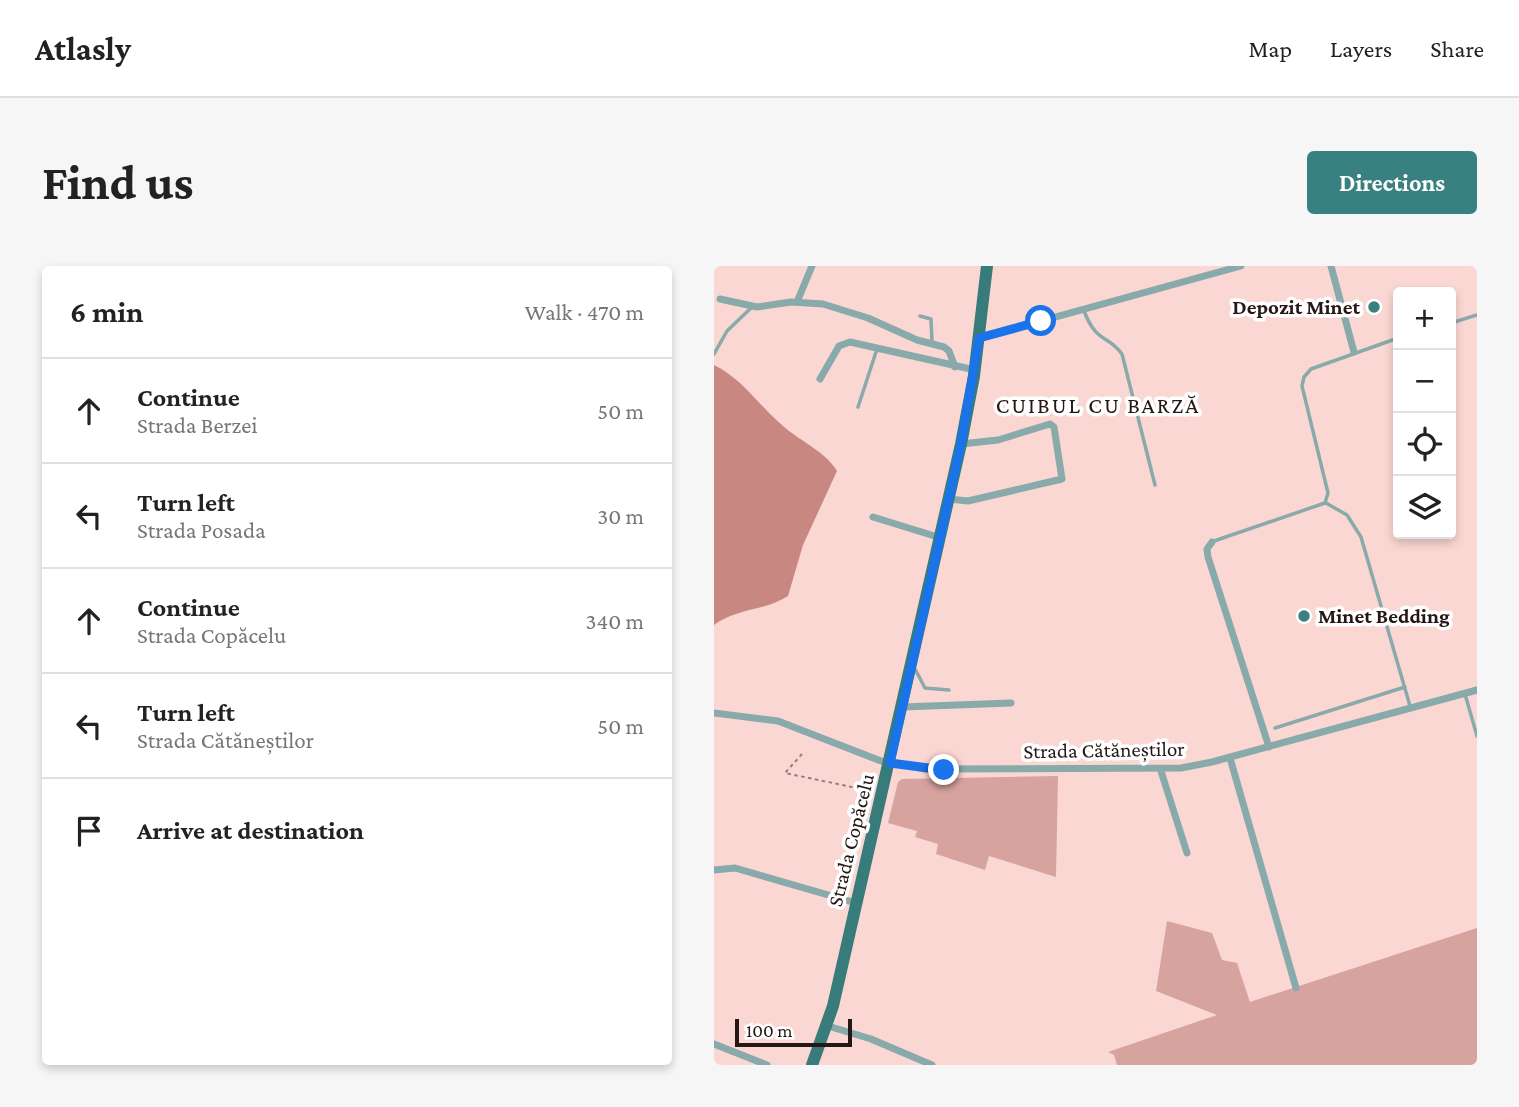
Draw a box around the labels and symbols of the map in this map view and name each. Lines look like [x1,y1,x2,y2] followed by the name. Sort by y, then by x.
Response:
[1232,295,1360,319] place label: Depozit Minet
[1366,299,1382,315] marker: Depozit Minet
[1025,305,1056,336] route start
[996,392,1200,418] district label: CUIBUL CU BARZĂ
[1318,604,1450,628] place label: Minet Bedding
[1296,608,1312,624] marker: Minet Bedding
[1023,737,1185,764] street label: Strada Cătăneștilor
[928,754,959,785] route end
[823,771,879,909] street label: Strada Copăcelu
[735,1016,852,1048] scale bar

